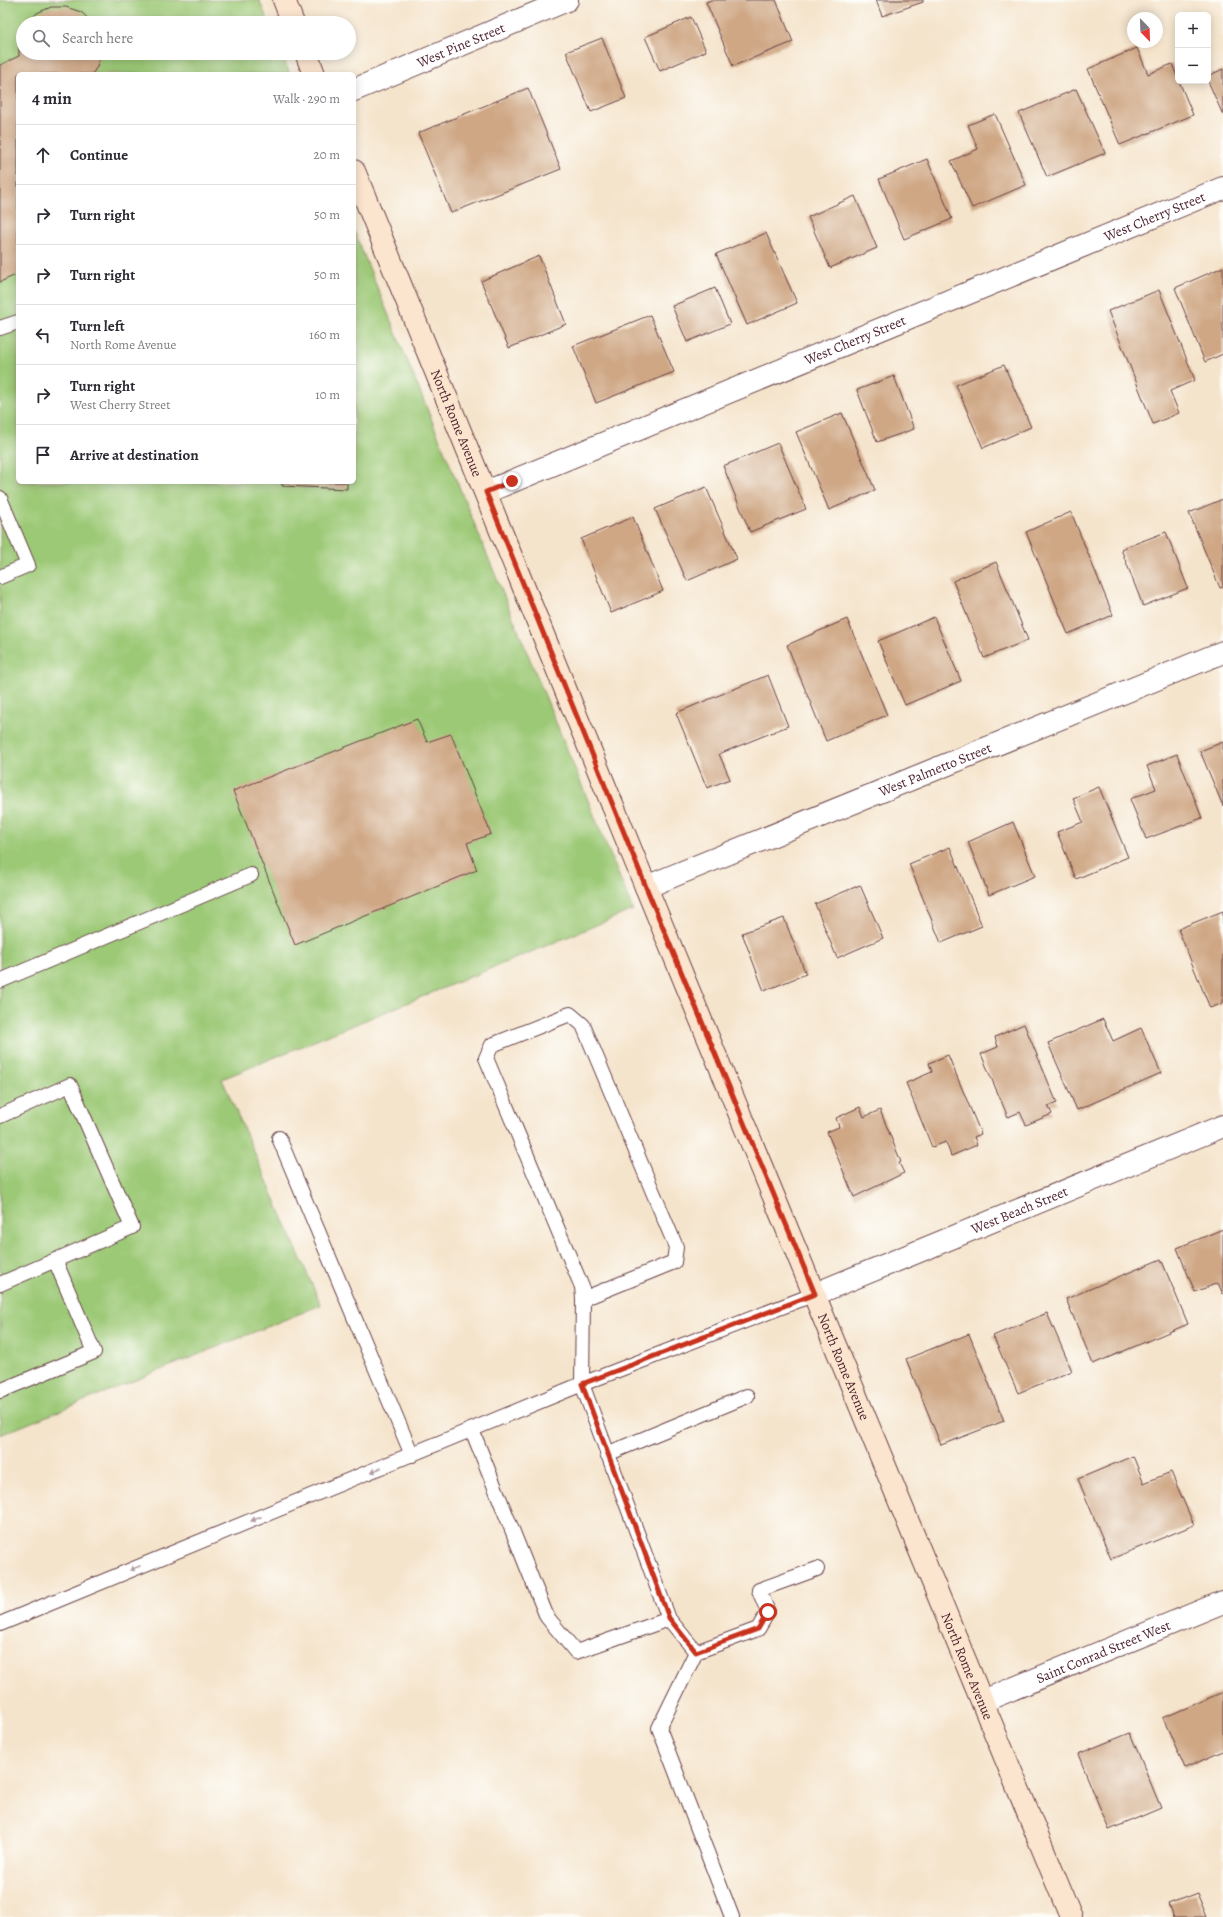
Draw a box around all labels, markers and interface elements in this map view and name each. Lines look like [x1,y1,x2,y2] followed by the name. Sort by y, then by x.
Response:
[1127,12,1163,48] north arrow
[1175,12,1211,84] map controls
[1175,12,1211,48] button: +
[16,16,356,60] search box
[413,18,508,72] street label: West Pine Street
[30,27,52,49] icon: search
[62,28,133,48] text: Search here
[1175,48,1211,84] button: −
[32,87,72,110] text: 4 min
[273,90,340,107] text: Walk · 290 m
[32,144,54,166] icon: ahead
[70,145,128,165] text: Continue
[314,146,340,163] text: 20 m
[1100,187,1208,246] street label: West Cherry Street
[32,204,54,226] icon: right
[70,205,135,225] text: Turn right
[314,206,340,223] text: 50 m
[32,264,54,286] icon: right
[70,265,135,285] text: Turn right
[314,266,340,283] text: 50 m
[800,310,909,370] street label: West Cherry Street
[70,316,125,336] text: Turn left
[32,324,54,346] icon: left
[309,326,340,343] text: 160 m
[70,336,176,353] text: North Rome Avenue
[426,366,487,480] street label: North Rome Avenue
[70,376,135,396] text: Turn right
[32,384,54,406] icon: right
[315,386,340,403] text: 10 m
[70,396,170,413] text: West Cherry Street
[32,444,54,466] icon: arrive
[70,445,199,465] text: Arrive at destination
[503,472,521,490] route end
[875,738,995,801] street label: West Palmetto Street
[967,1181,1071,1239] street label: West Beach Street
[813,1310,875,1423] street label: North Rome Avenue
[370,1467,381,1473] one-way arrow
[249,1517,261,1523] one-way arrow
[129,1566,141,1572] one-way arrow
[759,1603,777,1621] route start
[937,1609,998,1723] street label: North Rome Avenue
[1033,1615,1174,1688] street label: Saint Conrad Street West

